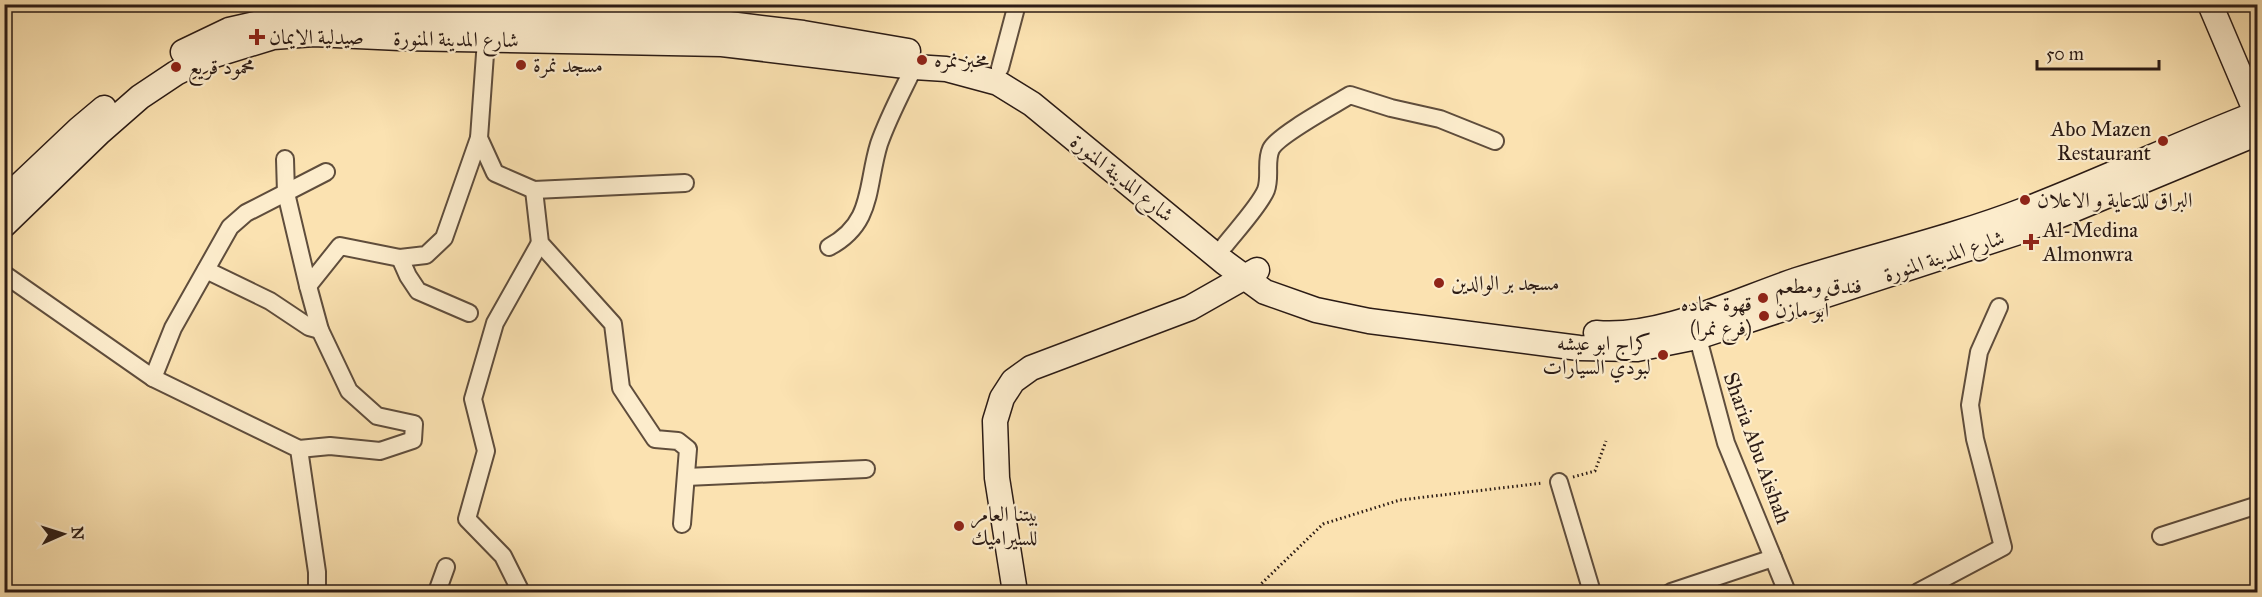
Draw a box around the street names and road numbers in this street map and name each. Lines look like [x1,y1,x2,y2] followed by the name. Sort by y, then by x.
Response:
[393,25,519,58] street label: شارع المدينة المنورة
[1062,128,1179,232] street label: شارع المدينة المنورة
[1880,224,2009,293] street label: شارع المدينة المنورة
[1718,369,1797,528] street label: Sharia Abu Aishah

